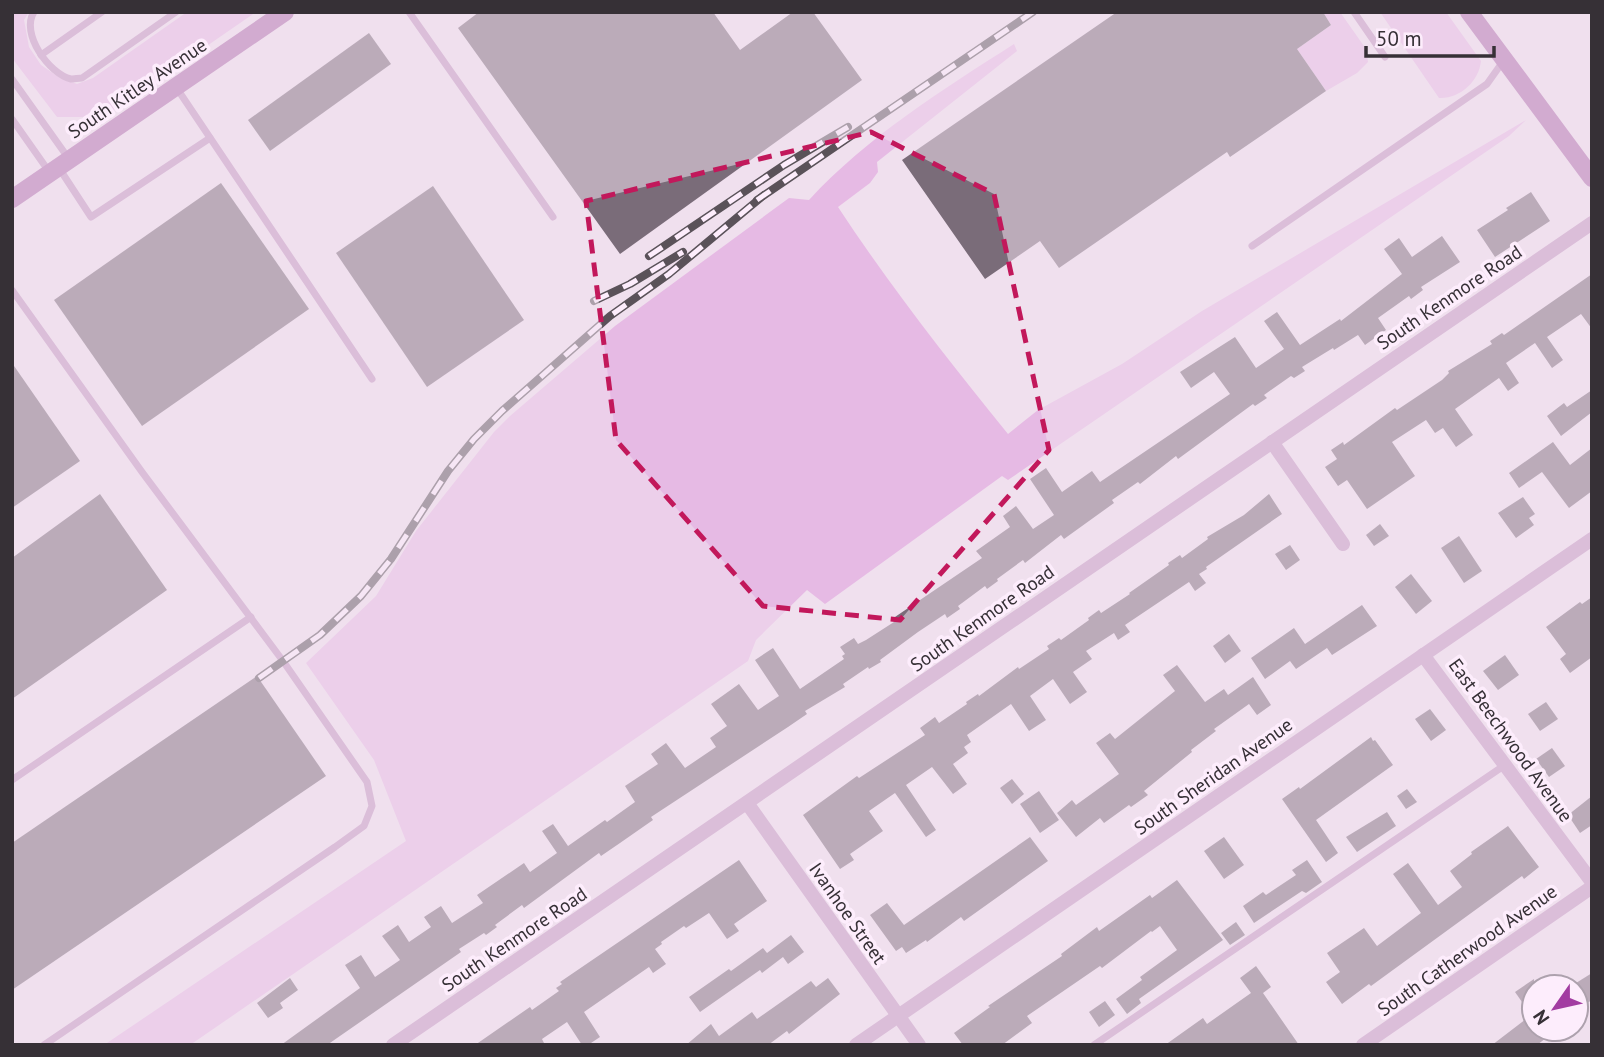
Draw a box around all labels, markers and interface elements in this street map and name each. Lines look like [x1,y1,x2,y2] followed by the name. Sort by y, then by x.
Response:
[1366,14,1494,58] scale bar
[1376,25,1422,52] text: 50 m
[63,33,211,143] street label: South Kitley Avenue
[1372,239,1526,355] street label: South Kenmore Road
[905,559,1059,677] street label: South Kenmore Road
[1444,654,1578,826] street label: East Beechwood Avenue
[1129,712,1297,840] street label: South Sheridan Avenue
[804,858,892,969] street label: Ivanhoe Street
[1373,879,1561,1021] street label: South Catherwood Avenue
[437,881,591,997] street label: South Kenmore Road
[1520,973,1590,1043] north arrow
[1527,1006,1554,1029] text: N

